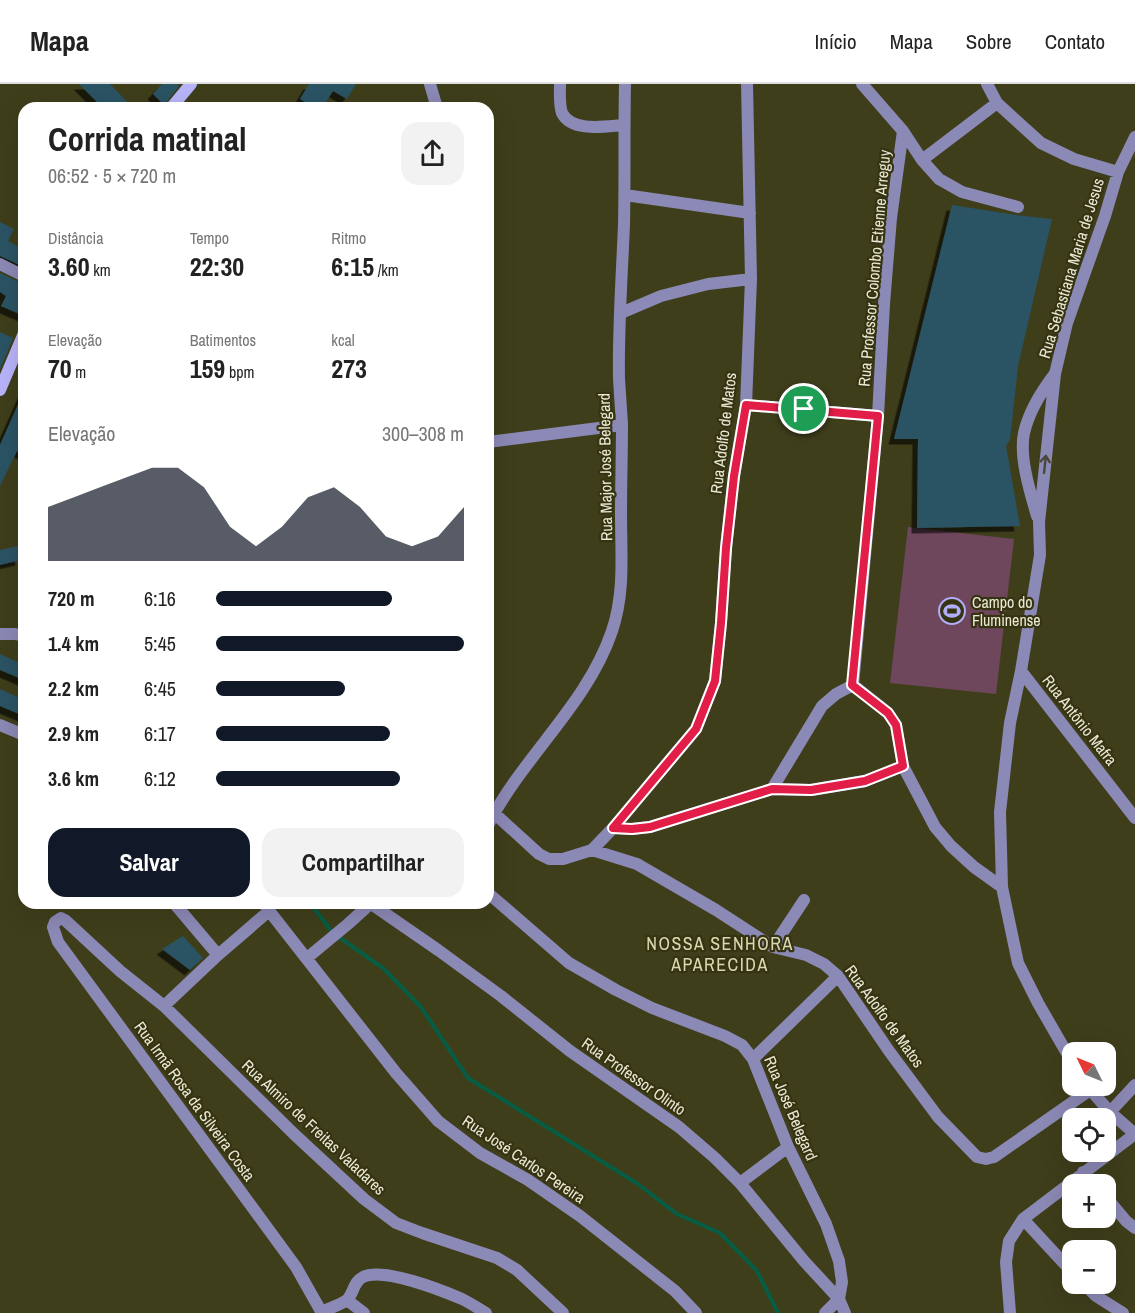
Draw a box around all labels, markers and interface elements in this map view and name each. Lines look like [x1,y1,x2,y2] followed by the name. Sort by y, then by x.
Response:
[30,22,89,60] text: Mapa
[815,27,857,56] text: Início
[890,27,933,56] text: Mapa
[966,27,1012,56] text: Sobre
[1045,27,1105,56] text: Contato
[48,117,247,161] text: Corrida matinal
[401,122,464,185] button: share
[853,148,895,387] street label: Rua Professor Colombo Etienne Arreguy
[48,162,176,189] text: 06:52 · 5 × 720 m
[1033,175,1109,361] street label: Rua Sebastiana Maria de Jesus
[48,227,103,249] text: Distância
[190,227,229,249] text: Tempo
[331,227,366,249] text: Ritmo
[48,249,90,284] text: 3.60
[190,249,244,284] text: 22:30
[331,249,374,284] text: 6:15
[90,259,111,281] text: km
[374,259,399,281] text: /km
[48,329,102,351] text: Elevação
[190,329,256,351] text: Batimentos
[331,329,355,351] text: kcal
[48,351,72,386] text: 70
[190,351,225,386] text: 159
[331,351,367,386] text: 273
[72,361,86,383] text: m
[225,361,254,383] text: bpm
[705,371,741,495] street label: Rua Adolfo de Matos
[778,383,829,434] pin
[787,392,820,425] icon: arrive
[593,393,617,541] street label: Rua Major José Belegard
[48,420,115,447] text: Elevação
[382,420,464,447] text: 300–308 m
[1040,455,1051,474] one-way arrow
[48,585,95,612] text: 720 m
[144,585,176,612] text: 6:16
[972,591,1041,631] place label: Campo do Fluminense
[937,596,967,626] sports icon: Campo do Fluminense
[48,630,99,657] text: 1.4 km
[144,630,176,657] text: 5:45
[1038,670,1123,770] street label: Rua Antônio Mafra
[48,675,99,702] text: 2.2 km
[144,675,176,702] text: 6:45
[48,720,99,747] text: 2.9 km
[144,720,176,747] text: 6:17
[48,765,99,792] text: 3.6 km
[144,765,176,792] text: 6:12
[48,828,250,897] button: Salvar
[262,828,464,897] button: Compartilhar
[646,931,794,977] district label: NOSSA SENHORA APARECIDA
[840,960,930,1072] street label: Rua Adolfo de Matos
[130,1017,261,1186] street label: Rua Irmã Rosa da Silveira Costa
[578,1032,690,1120] street label: Rua Professor Olinto
[1062,1042,1116,1096] north arrow
[1062,1042,1116,1294] map controls
[759,1052,823,1164] street label: Rua José Belegard
[237,1054,391,1200] street label: Rua Almiro de Freitas Valadares
[1062,1108,1116,1162] button: locate
[458,1110,590,1209] street label: Rua José Carlos Pereira
[1062,1174,1116,1228] button: +
[1062,1240,1116,1294] button: −

